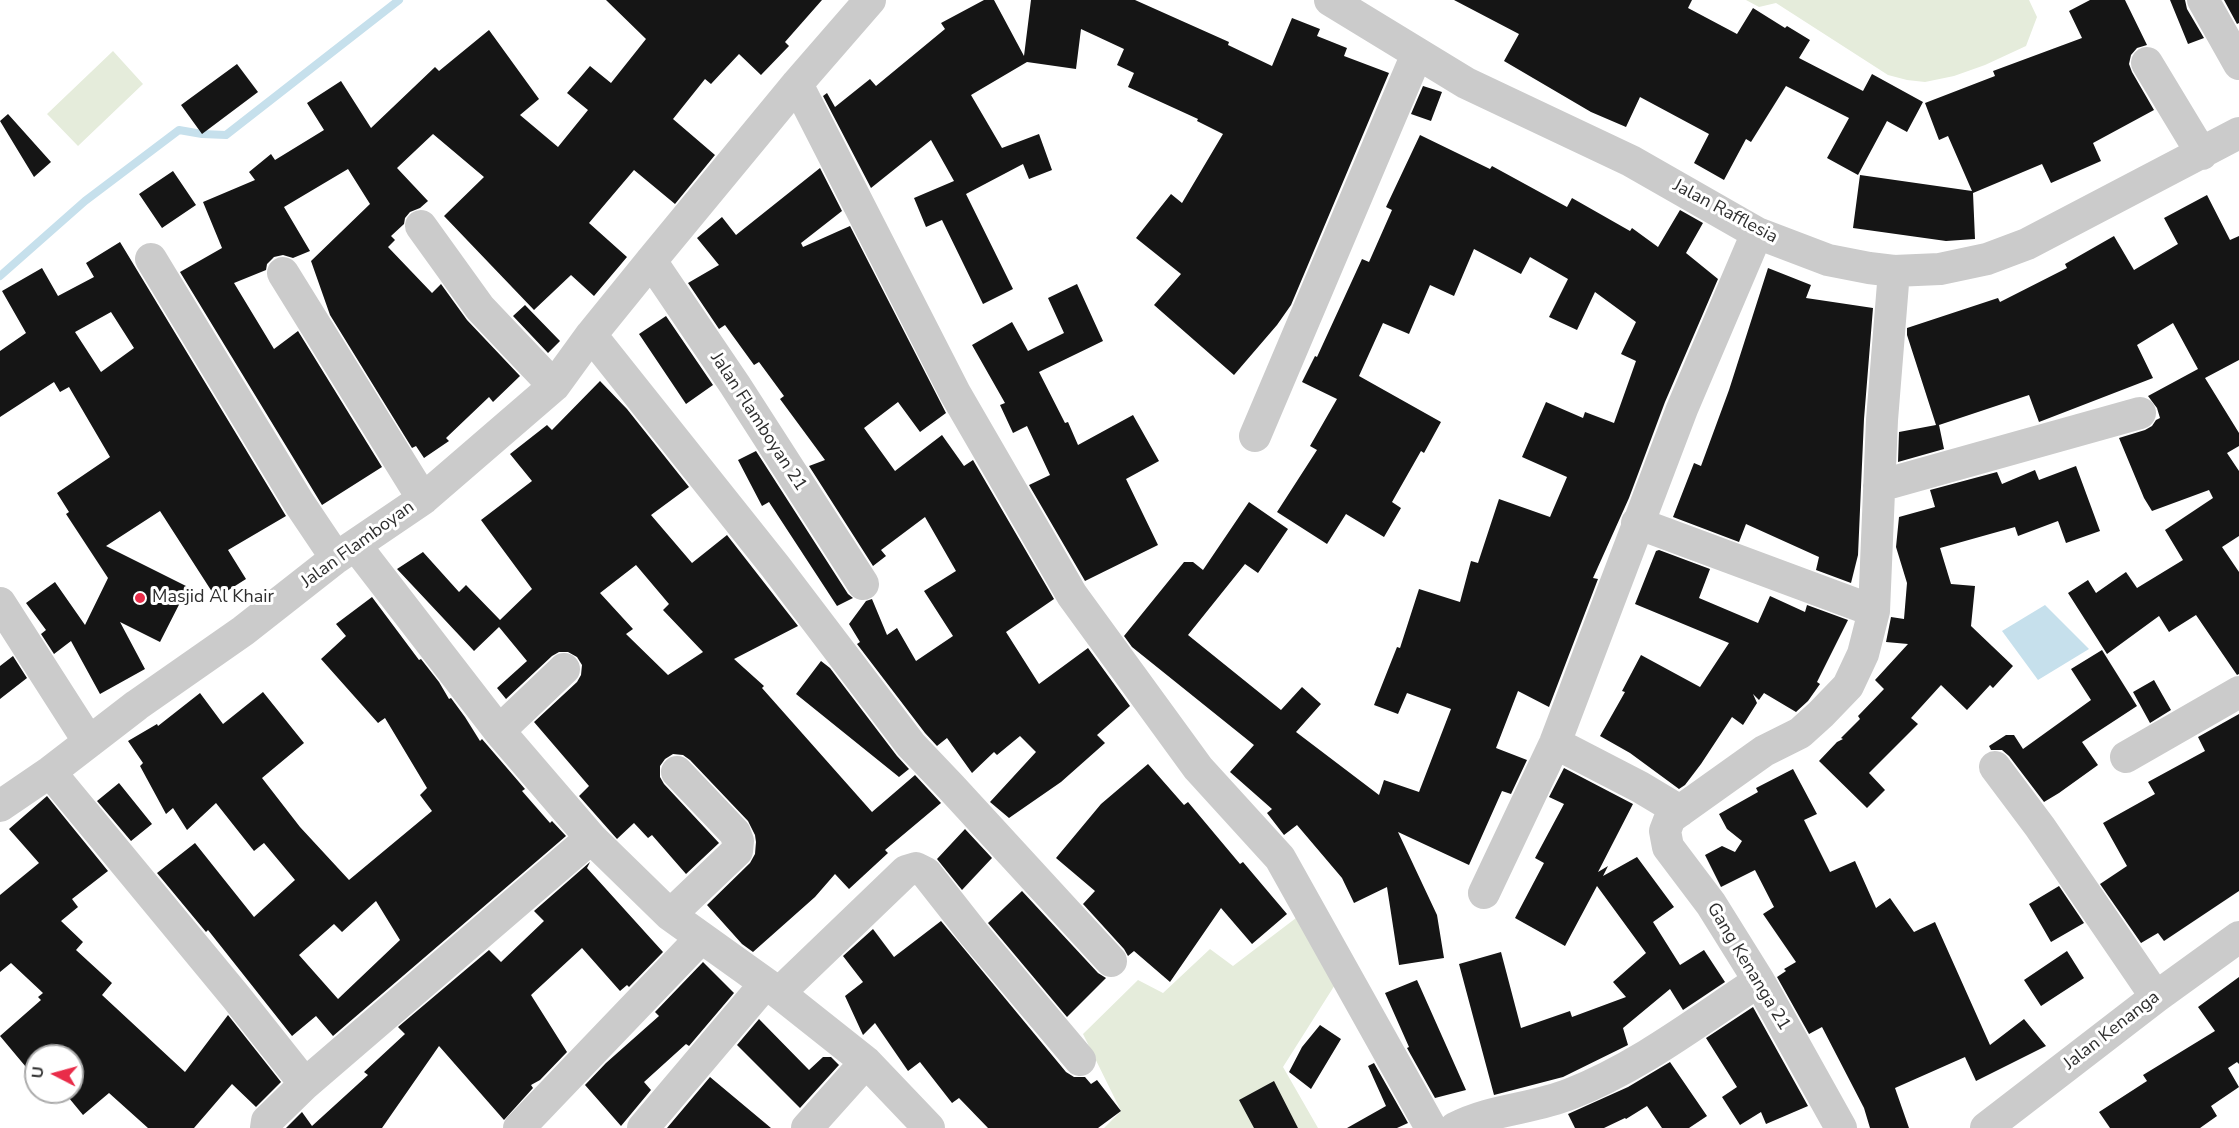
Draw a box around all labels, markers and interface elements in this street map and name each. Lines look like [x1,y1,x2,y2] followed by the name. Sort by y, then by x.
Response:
[1669,175,1781,249] street label: Jalan Rafflesia
[705,349,811,495] street label: Jalan Flamboyan 21
[297,497,419,593] street label: Jalan Flamboyan
[152,587,274,609] place label: Masjid Al Khair
[133,591,147,605] marker: Masjid Al Khair
[1701,899,1795,1035] street label: Gang Kenanga 21
[2060,987,2164,1075] street label: Jalan Kenanga
[24,1044,84,1104] north arrow
[27,1065,50,1079] text: U

